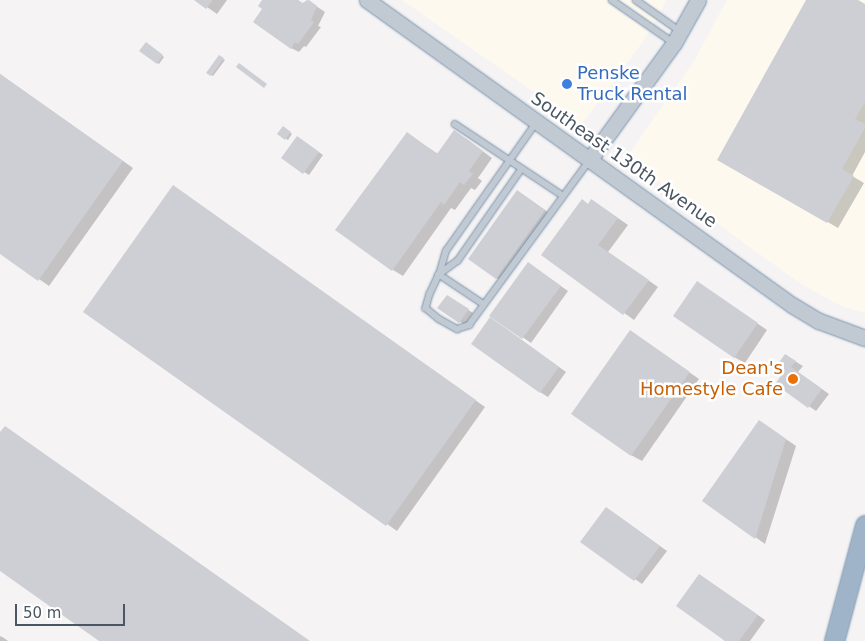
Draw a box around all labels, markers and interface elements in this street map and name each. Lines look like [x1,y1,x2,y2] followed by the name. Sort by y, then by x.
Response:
[577,63,687,106] place label: Penske Truck Rental
[561,78,573,90] marker: Penske Truck Rental
[527,87,721,233] street label: Southeast 130th Avenue
[640,358,783,400] place label: Dean's Homestyle Cafe
[787,373,799,385] marker: Dean's Homestyle Cafe
[18,594,128,626] scale bar
[23,604,61,622] text: 50 m

